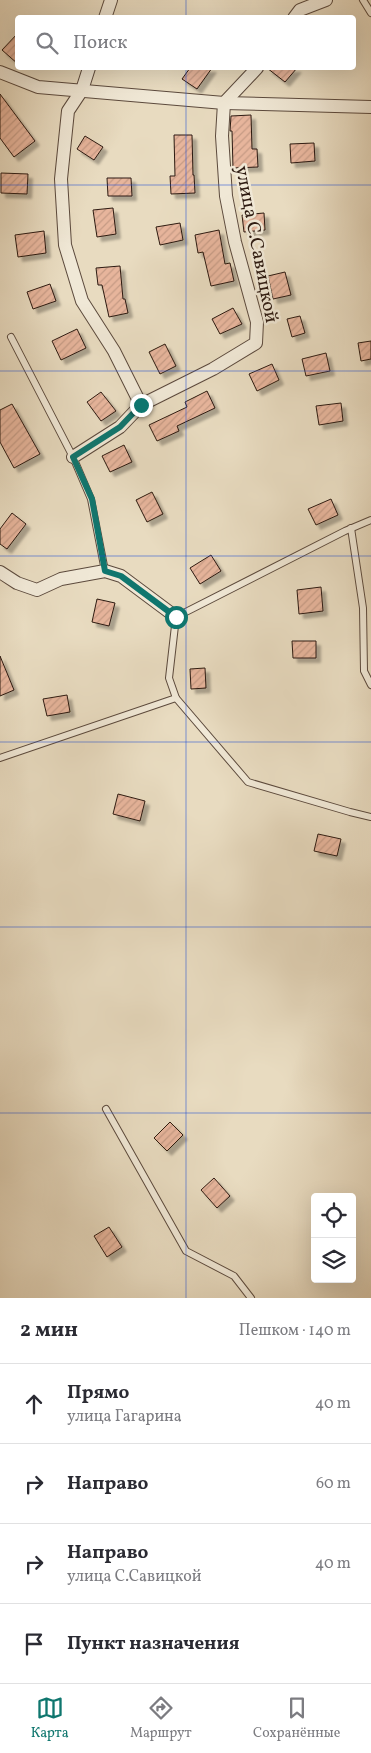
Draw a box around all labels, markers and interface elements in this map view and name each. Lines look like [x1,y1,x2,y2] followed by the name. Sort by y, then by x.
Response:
[15,15,356,70] search box
[33,29,61,57] icon: search
[73,30,127,56] text: Поиск
[228,164,284,325] street label: улица С.Савицкой
[130,394,153,417] route end
[165,606,188,629] route start
[311,1193,356,1283] map controls
[311,1193,356,1238] button: locate
[311,1238,356,1283] button: layers
[20,1316,78,1345] text: 2 мин
[239,1320,351,1342] text: Пешком · 140 m
[67,1380,129,1406] text: Прямо
[20,1390,48,1418] icon: ahead
[315,1393,351,1415] text: 40 m
[67,1406,182,1428] text: улица Гагарина
[20,1470,48,1498] icon: right
[67,1471,149,1497] text: Направо
[316,1473,351,1495] text: 60 m
[67,1540,149,1566] text: Направо
[20,1550,48,1578] icon: right
[315,1553,351,1575] text: 40 m
[67,1566,201,1588] text: улица С.Савицкой
[20,1630,48,1658] icon: arrive
[67,1631,240,1657] text: Пункт назначения
[31,1694,69,1743] tab: Карта
[130,1694,192,1743] tab: Маршрут
[253,1694,340,1743] tab: Сохранённые

